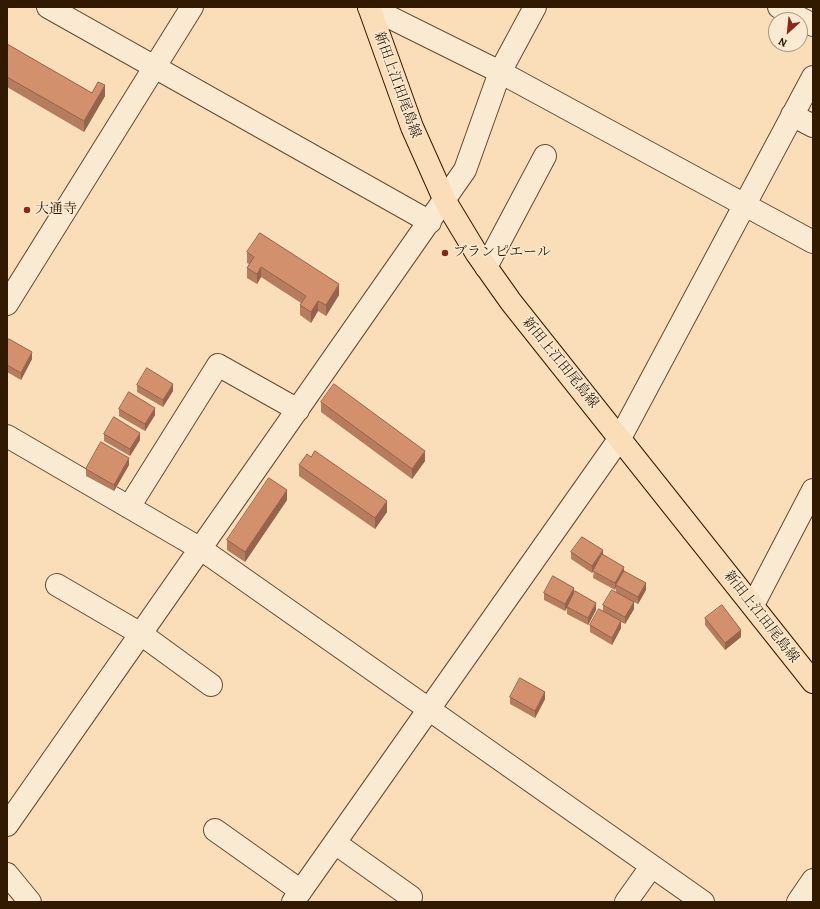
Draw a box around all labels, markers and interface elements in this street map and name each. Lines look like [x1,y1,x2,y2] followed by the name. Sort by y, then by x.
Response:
[768,12,808,52] north arrow
[370,30,424,140] street label: 新田上江田尾島線
[776,34,790,51] text: N
[35,202,77,218] place label: 大通寺
[22,205,32,215] marker: 大通寺
[453,245,551,261] place label: ブランピエール
[440,248,450,258] marker: ブランピエール
[518,314,602,412] street label: 新田上江田尾島線
[720,568,802,666] street label: 新田上江田尾島線

